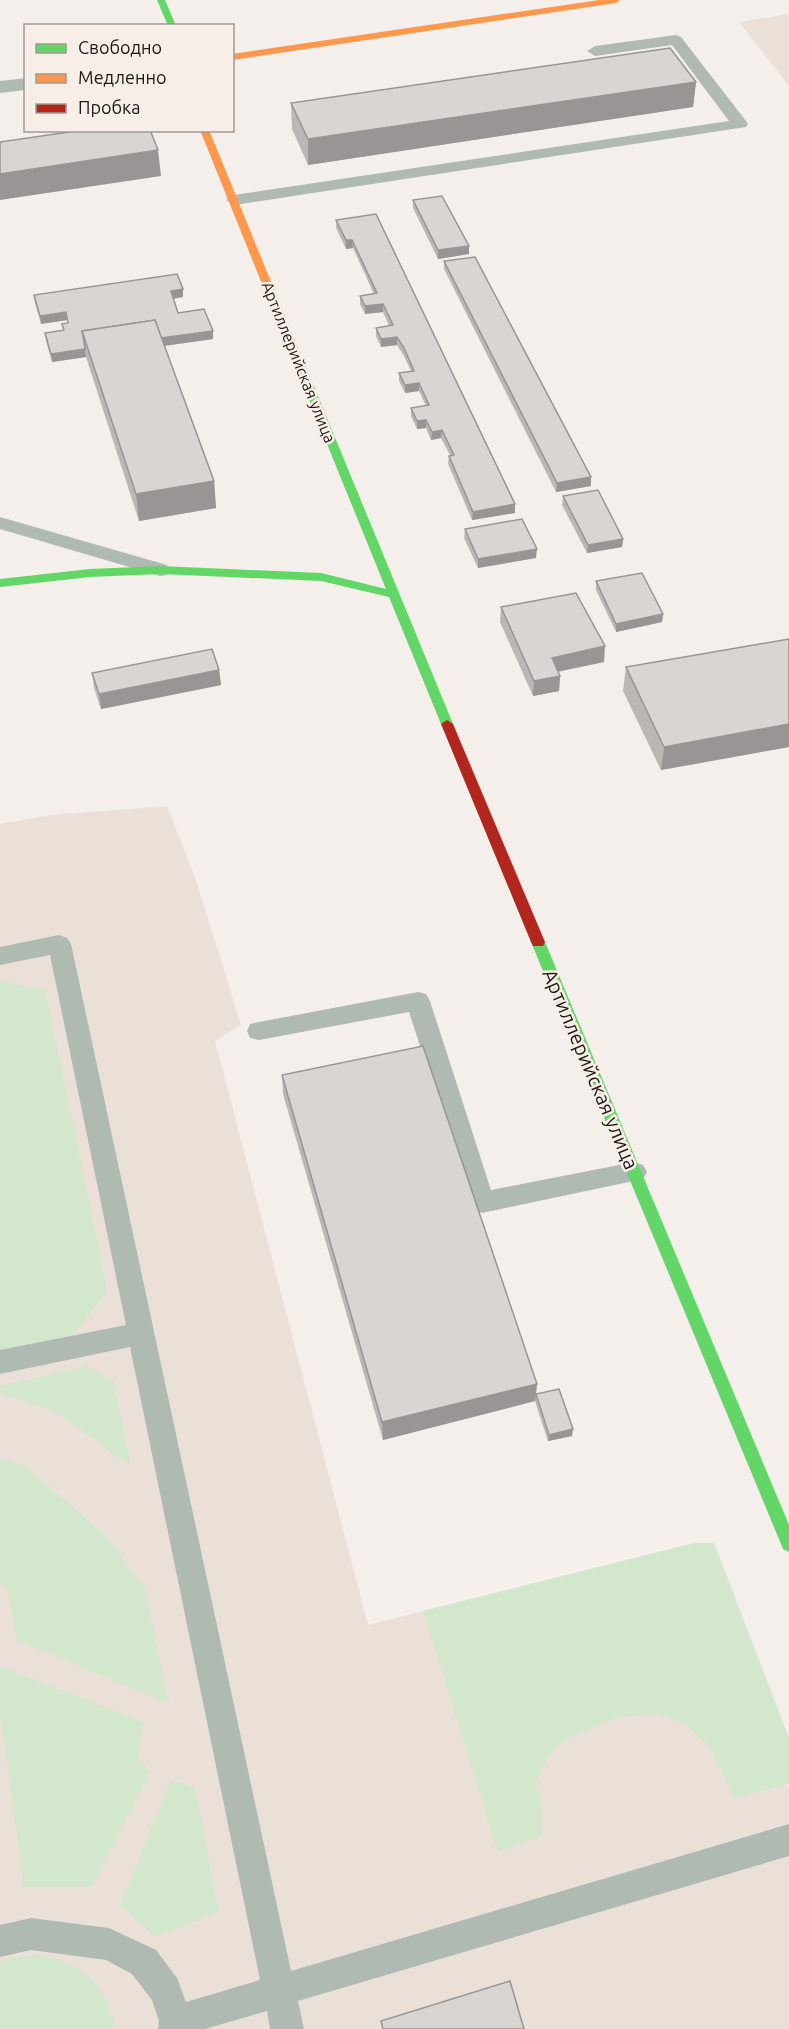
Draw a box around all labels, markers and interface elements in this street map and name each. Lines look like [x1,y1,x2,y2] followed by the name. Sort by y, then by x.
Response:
[24,24,234,132] legend
[78,37,162,57] text: Свободно
[78,67,167,87] text: Медленно
[78,97,141,117] text: Пробка
[258,279,340,445] street label: Артиллерийская улица
[538,965,644,1173] street label: Артиллерийская улица

